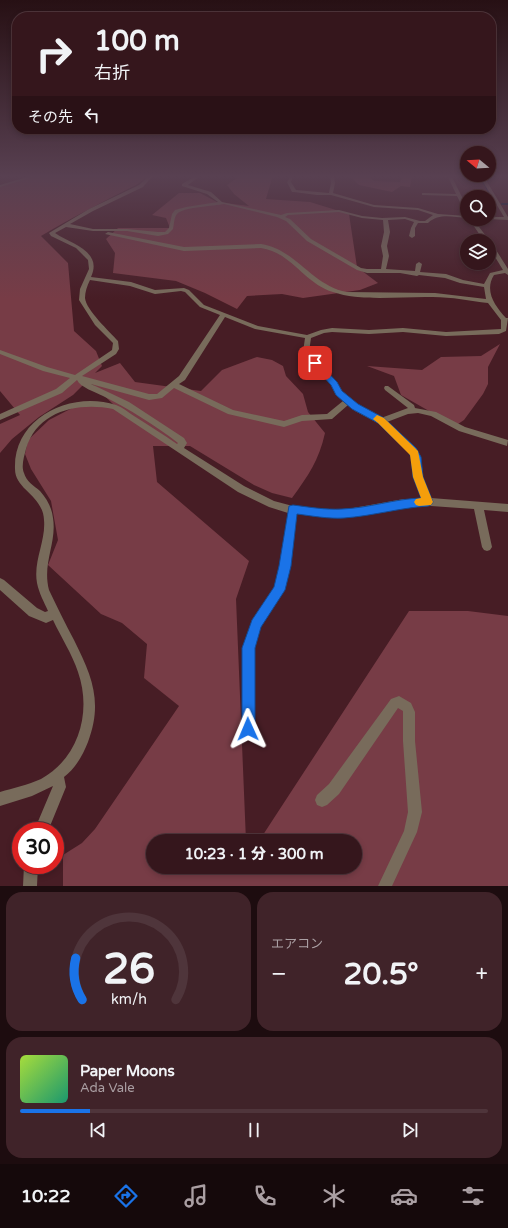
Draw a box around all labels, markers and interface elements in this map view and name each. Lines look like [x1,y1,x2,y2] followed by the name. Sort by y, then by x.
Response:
[94,24,180,58] text: 100 m
[28,28,80,80] icon: right
[94,62,130,84] text: 右折
[81,104,103,126] icon: left
[28,108,73,126] text: その先
[460,146,496,182] north arrow
[460,146,496,270] map controls
[460,190,496,226] button: search
[460,234,496,270] button: layers
[298,346,332,380] pin
[304,352,326,374] icon: arrive
[227,708,269,750] position arrow
[12,822,64,874] speed limit sign: 30
[184,845,324,863] text: 10:23 · 1 分 · 300 m
[271,936,323,952] text: エアコン
[102,944,155,994] text: 26
[344,956,419,993] text: 20.5°
[271,961,287,987] text: −
[476,961,488,987] text: +
[111,990,146,1007] text: km/h
[80,1062,175,1080] text: Paper Moons
[80,1080,135,1096] text: Ada Vale
[87,1119,109,1141] icon: previous
[243,1119,265,1141] icon: pause
[399,1119,421,1141] icon: next
[112,1182,140,1210] icon: directions
[182,1182,210,1210] icon: music
[251,1182,279,1210] icon: phone
[320,1182,348,1210] icon: climate
[390,1182,418,1210] icon: car
[459,1182,487,1210] icon: filters
[21,1185,71,1207] text: 10:22

